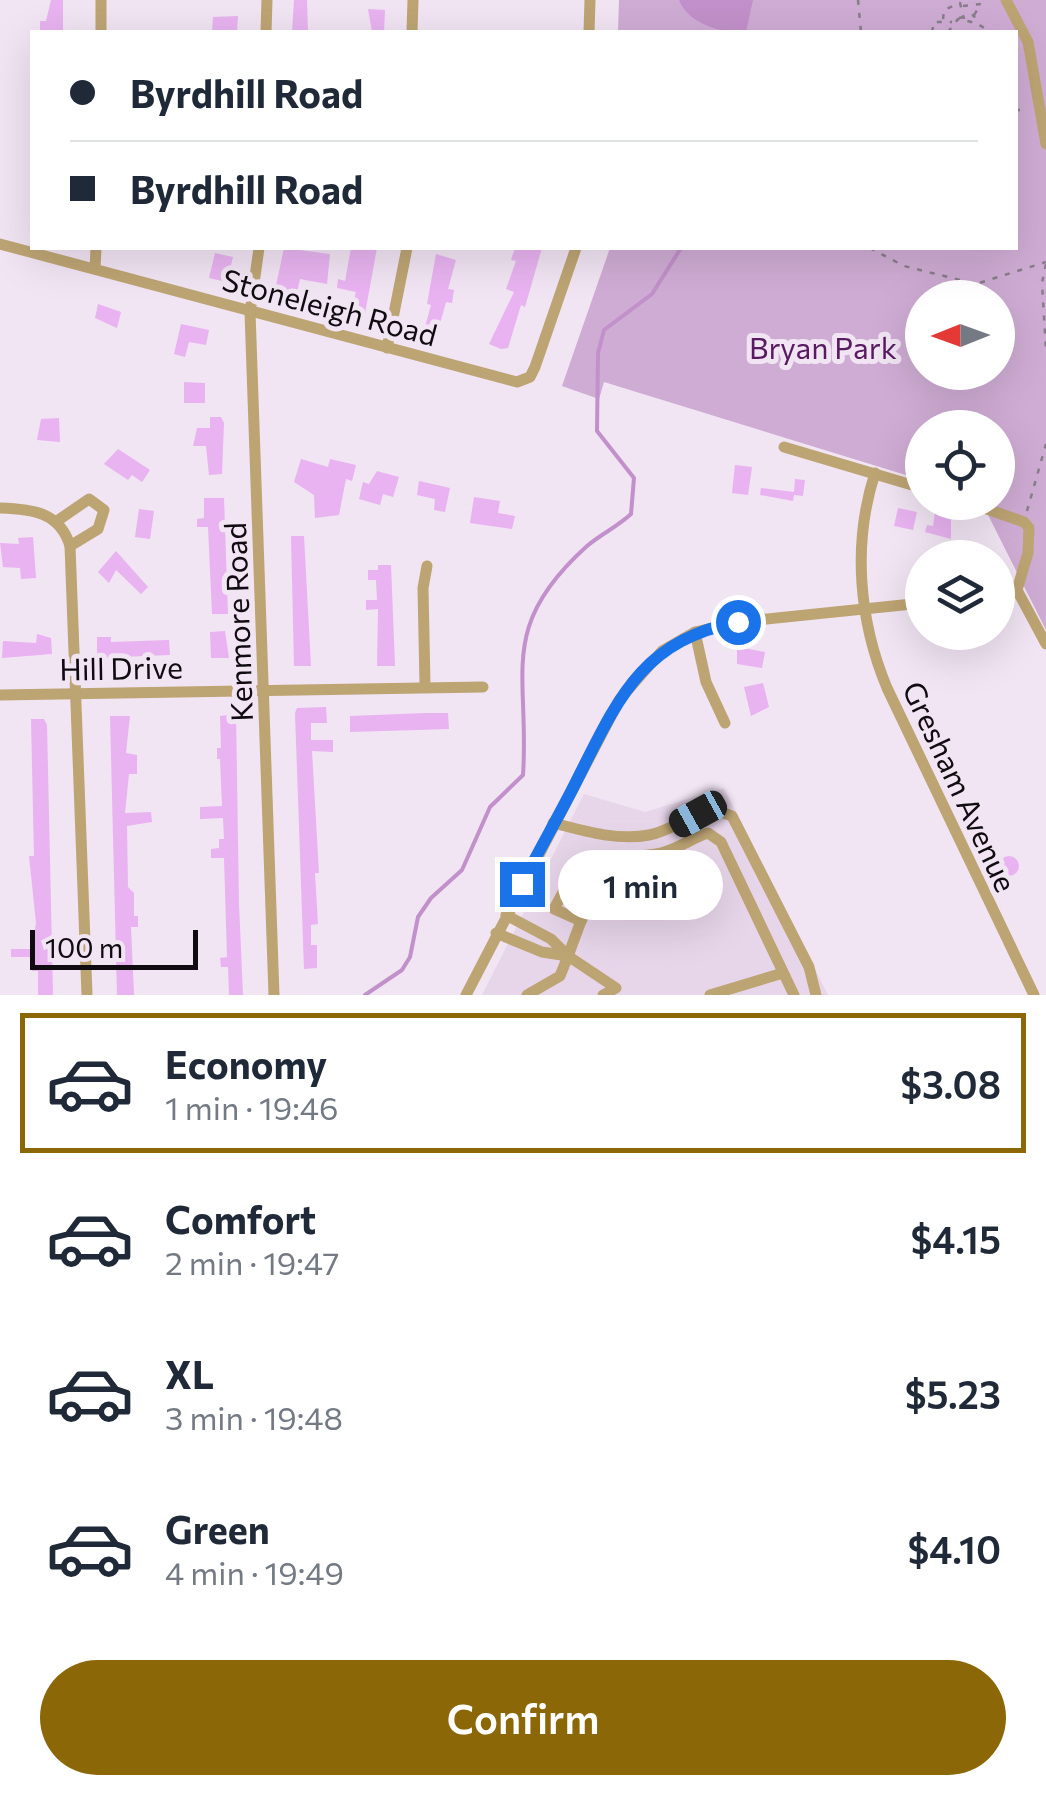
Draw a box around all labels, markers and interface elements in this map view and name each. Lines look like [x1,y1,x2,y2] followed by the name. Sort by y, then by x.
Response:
[130,69,363,116] text: Byrdhill Road
[130,165,363,212] text: Byrdhill Road
[219,260,441,352] street label: Stoneleigh Road
[905,280,1015,390] north arrow
[905,280,1015,650] map controls
[749,328,897,365] park label: Bryan Park
[905,410,1015,520] button: locate
[215,522,259,722] street label: Kenmore Road
[905,540,1015,650] button: layers
[716,600,761,645] route start
[59,647,183,687] street label: Hill Drive
[896,675,1026,897] street label: Gresham Avenue
[664,786,732,842] car
[557,849,722,919] callout: 1 min
[500,862,545,907] route end
[603,865,678,905] text: 1 min
[30,925,198,970] scale bar
[45,930,123,964] text: 100 m
[45,1038,135,1128] icon: car
[165,1040,327,1087] text: Economy
[900,1060,1001,1107] text: $3.08
[165,1087,338,1127] text: 1 min · 19:46
[45,1193,135,1283] icon: car
[165,1195,316,1242] text: Comfort
[911,1215,1001,1262] text: $4.15
[165,1242,339,1282] text: 2 min · 19:47
[45,1348,135,1438] icon: car
[165,1350,214,1397] text: XL
[905,1370,1001,1417] text: $5.23
[165,1397,343,1437] text: 3 min · 19:48
[45,1503,135,1593] icon: car
[165,1505,270,1552] text: Green
[908,1525,1001,1572] text: $4.10
[165,1552,344,1592] text: 4 min · 19:49
[40,1660,1006,1775] button: Confirm

